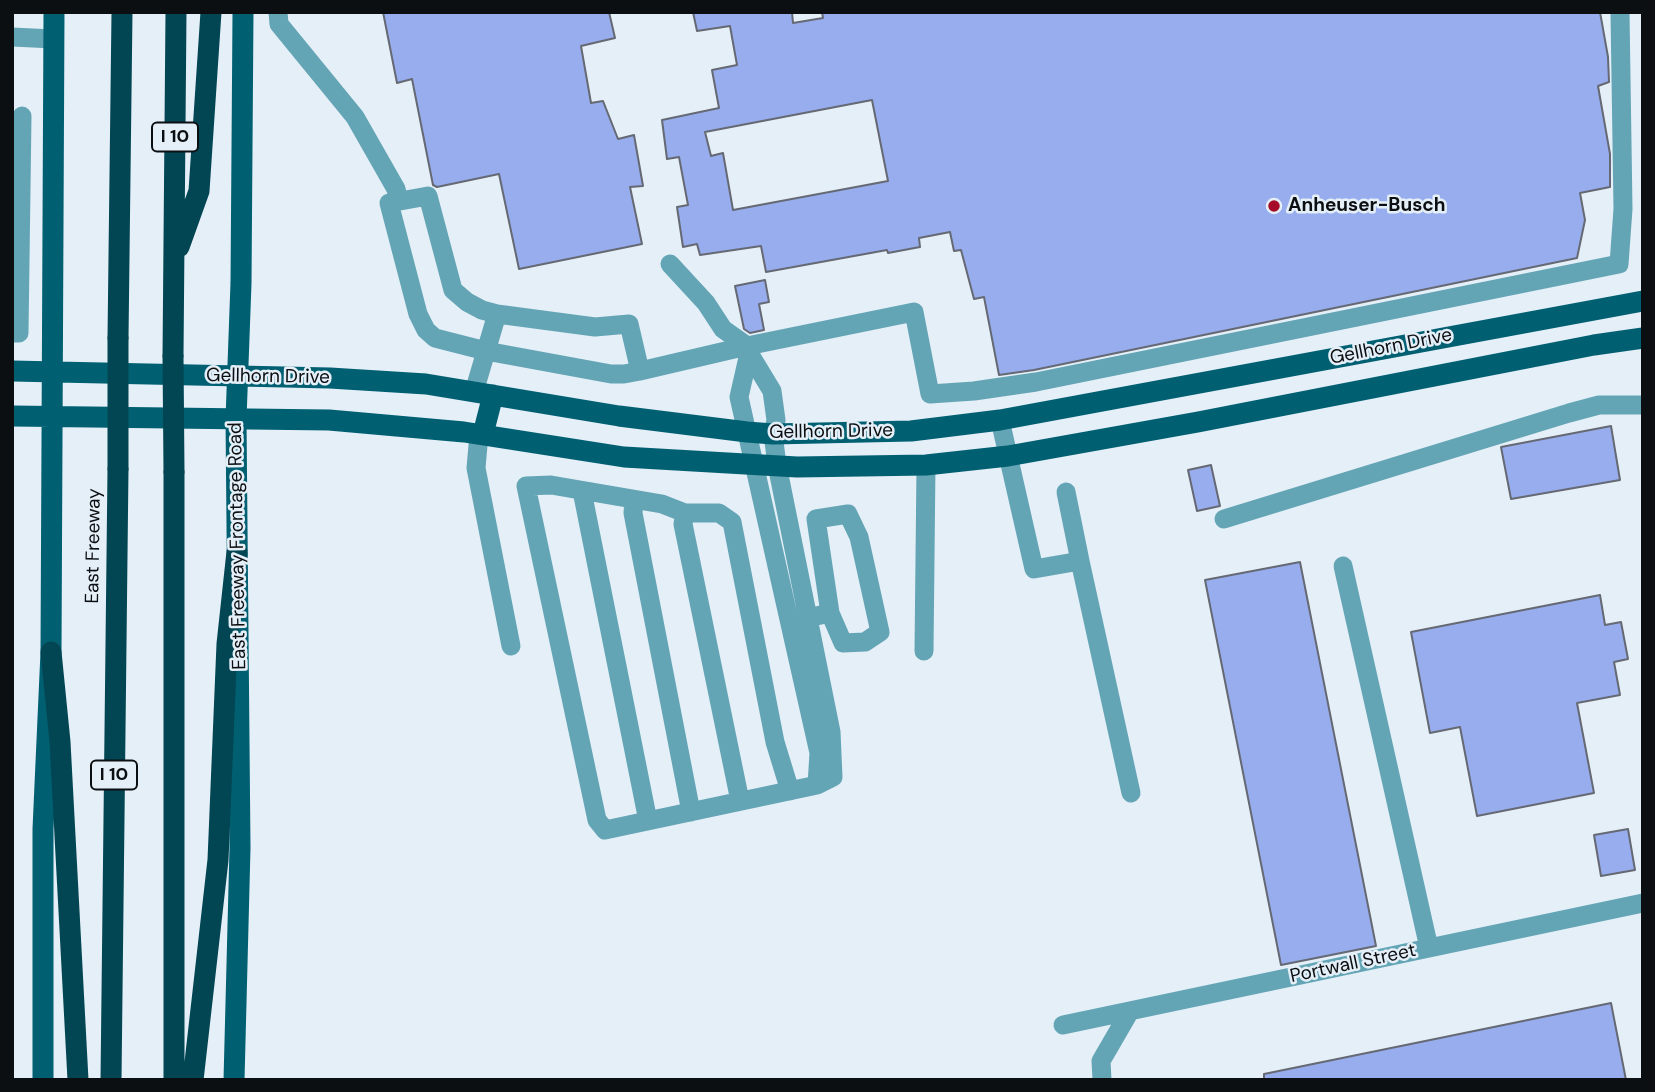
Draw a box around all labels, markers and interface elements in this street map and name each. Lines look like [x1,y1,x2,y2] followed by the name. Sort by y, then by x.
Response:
[152,122,198,152] road number: I 10
[1288,195,1446,217] place label: Anheuser-Busch
[1266,198,1282,214] marker: Anheuser-Busch
[1328,324,1454,370] street label: Gellhorn Drive
[206,365,330,389] street label: Gellhorn Drive
[769,420,893,444] street label: Gellhorn Drive
[224,422,252,670] street label: East Freeway Frontage Road
[82,488,106,604] street label: East Freeway
[91,760,137,790] road number: I 10
[1288,940,1418,988] street label: Portwall Street

